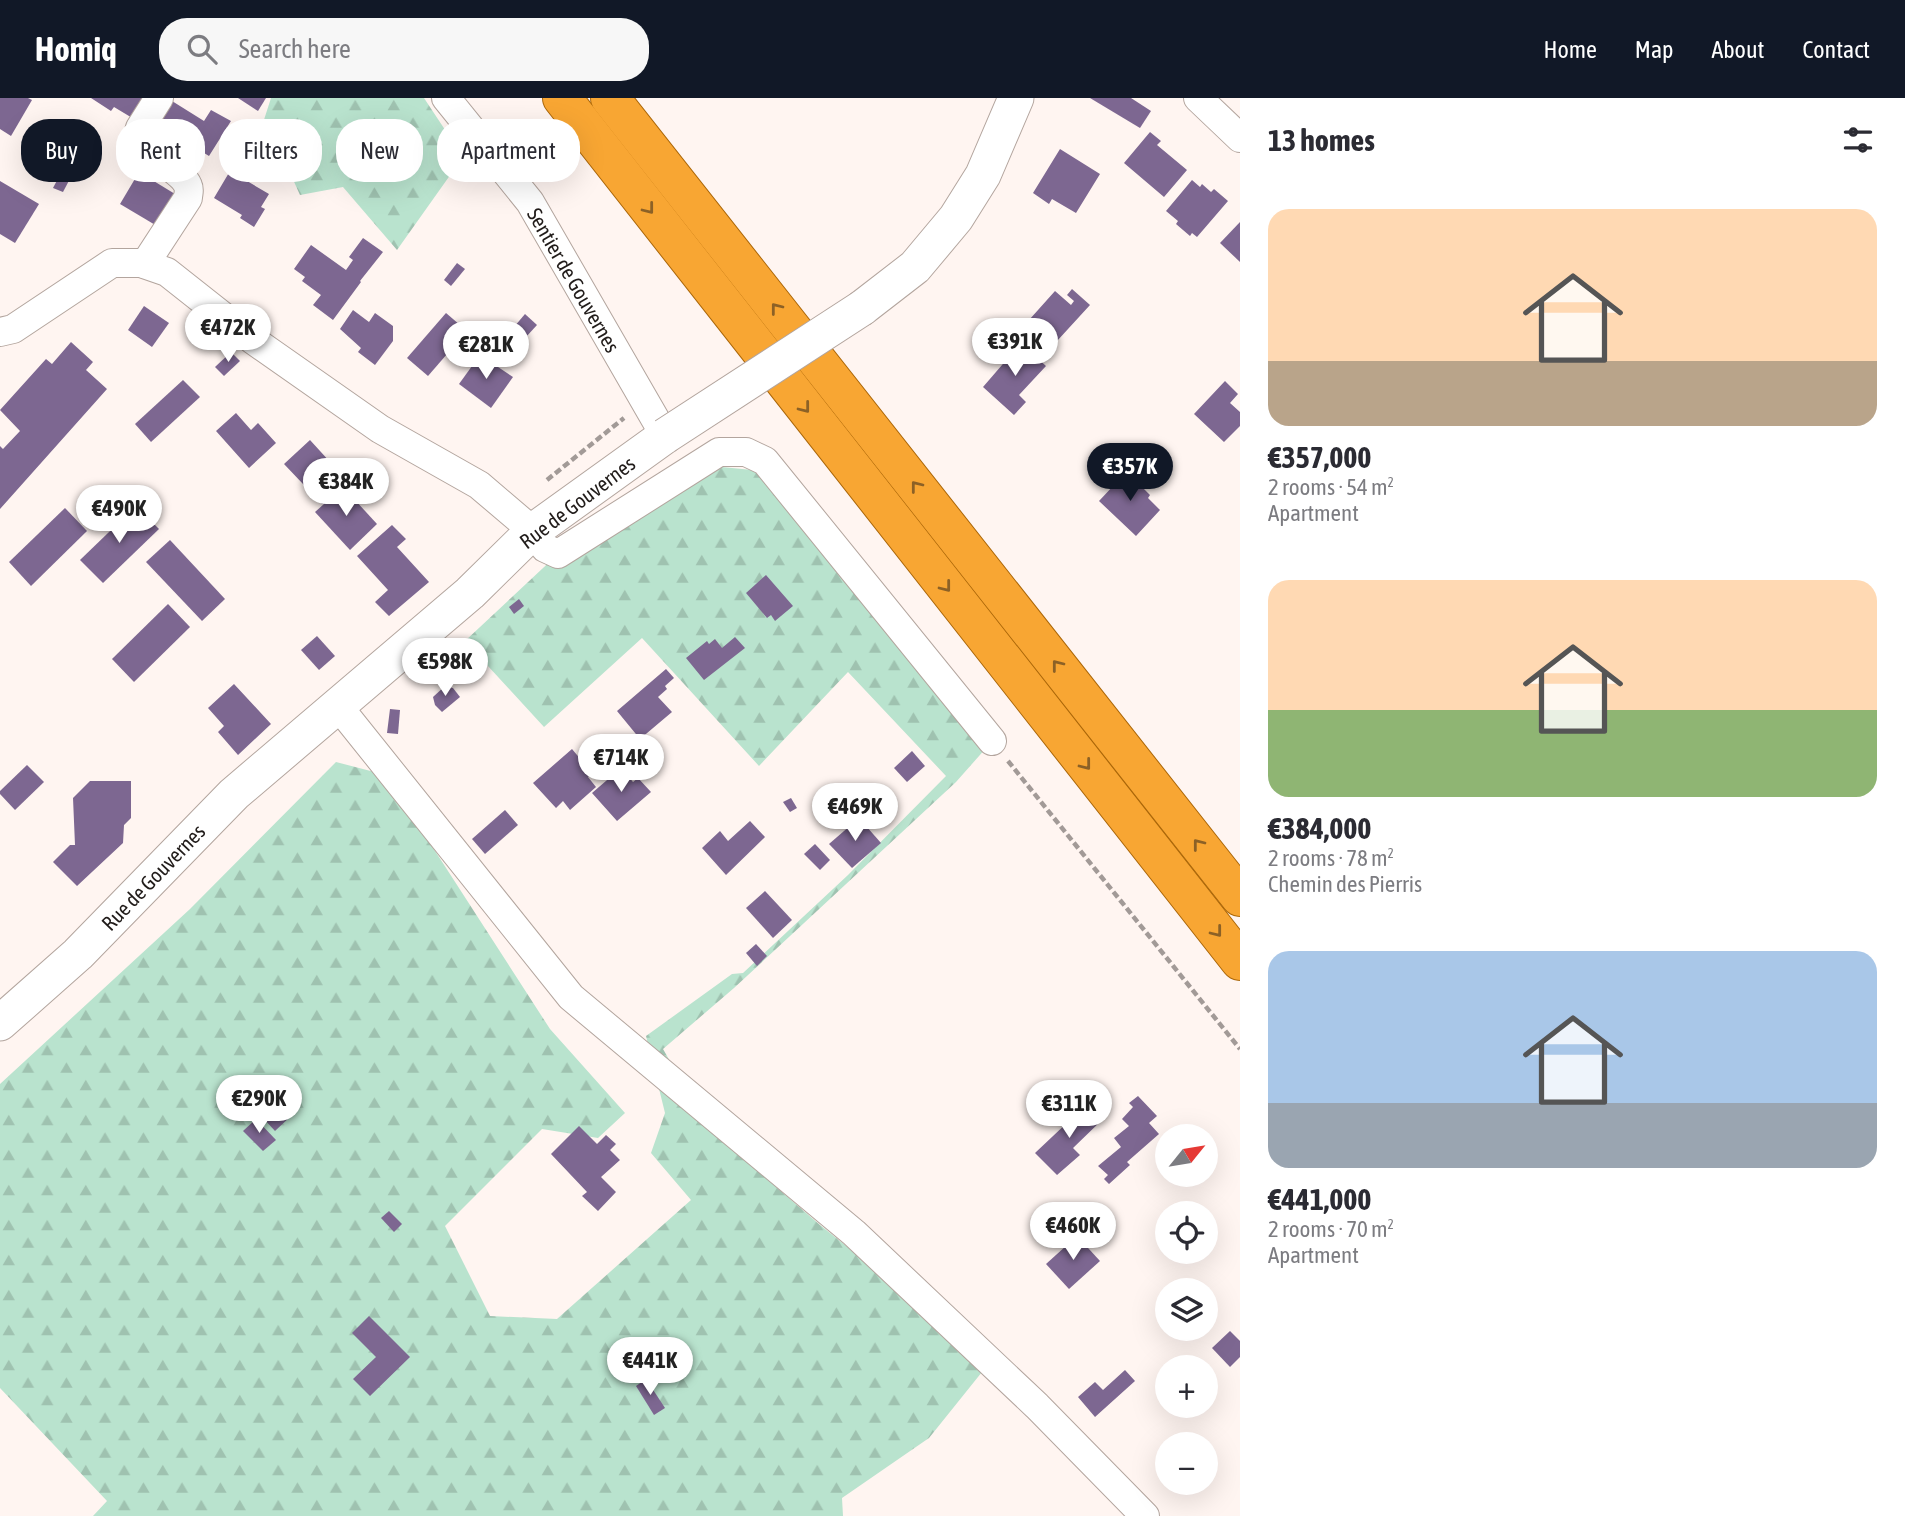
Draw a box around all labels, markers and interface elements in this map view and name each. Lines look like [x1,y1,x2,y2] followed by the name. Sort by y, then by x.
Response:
[159,18,649,81] search box
[35,30,117,68] text: Homiq
[183,30,221,68] icon: search
[239,34,351,64] text: Search here
[1543,36,1597,63] text: Home
[1635,36,1673,63] text: Map
[1711,36,1764,63] text: About
[1802,36,1870,63] text: Contact
[21,119,102,182] chip: Buy
[116,119,205,182] chip: Rent
[219,119,322,182] chip: Filters
[336,119,423,182] chip: New
[437,119,580,182] chip: Apartment
[1839,121,1877,159] icon: filters
[1268,123,1375,157] text: 13 homes
[641,202,654,214] one-way arrow
[523,203,625,357] street label: Sentier de Gouvernes
[1510,255,1636,381] icon: home
[771,303,784,315] one-way arrow
[179,304,277,364] pin: €472K
[201,314,255,340] text: €472K
[966,318,1064,378] pin: €391K
[437,322,535,381] pin: €281K
[988,328,1042,354] text: €391K
[459,331,513,357] text: €281K
[797,399,809,412] one-way arrow
[1268,440,1371,474] text: €357,000
[1081,444,1179,503] pin: €357K
[515,451,639,553] street label: Rue de Gouvernes
[1103,453,1157,479] text: €357K
[297,458,395,518] pin: €384K
[319,468,373,494] text: €384K
[1268,474,1394,500] text: 2 rooms · 54 m²
[912,482,925,494] one-way arrow
[70,486,168,545] pin: €490K
[92,495,146,521] text: €490K
[1268,500,1359,526] text: Apartment
[937,579,950,591] one-way arrow
[1510,626,1636,752] icon: home
[396,638,494,698] pin: €598K
[418,648,472,674] text: €598K
[1053,660,1065,673] one-way arrow
[572,734,670,794] pin: €714K
[594,744,648,770] text: €714K
[1078,757,1090,770] one-way arrow
[806,784,904,843] pin: €469K
[828,793,882,819] text: €469K
[1268,811,1371,845] text: €384,000
[96,819,210,935] street label: Rue de Gouvernes
[1193,839,1206,851] one-way arrow
[1268,845,1394,871] text: 2 rooms · 78 m²
[1268,871,1422,897] text: Chemin des Pierris
[1209,924,1222,937] one-way arrow
[1510,997,1636,1123] icon: home
[210,1076,308,1135] pin: €290K
[1020,1080,1118,1140] pin: €311K
[232,1085,286,1111] text: €290K
[1042,1090,1096,1116] text: €311K
[1155,1124,1218,1186] north arrow
[1155,1124,1218,1495] map controls
[1268,1182,1371,1216] text: €441,000
[1155,1201,1218,1264] button: locate
[1024,1202,1122,1262] pin: €460K
[1046,1212,1100,1238] text: €460K
[1268,1216,1394,1242] text: 2 rooms · 70 m²
[1268,1242,1359,1268] text: Apartment
[1155,1278,1218,1341] button: layers
[601,1338,699,1397] pin: €441K
[623,1347,677,1373] text: €441K
[1155,1355,1218,1418] button: +
[1155,1432,1218,1495] button: −

